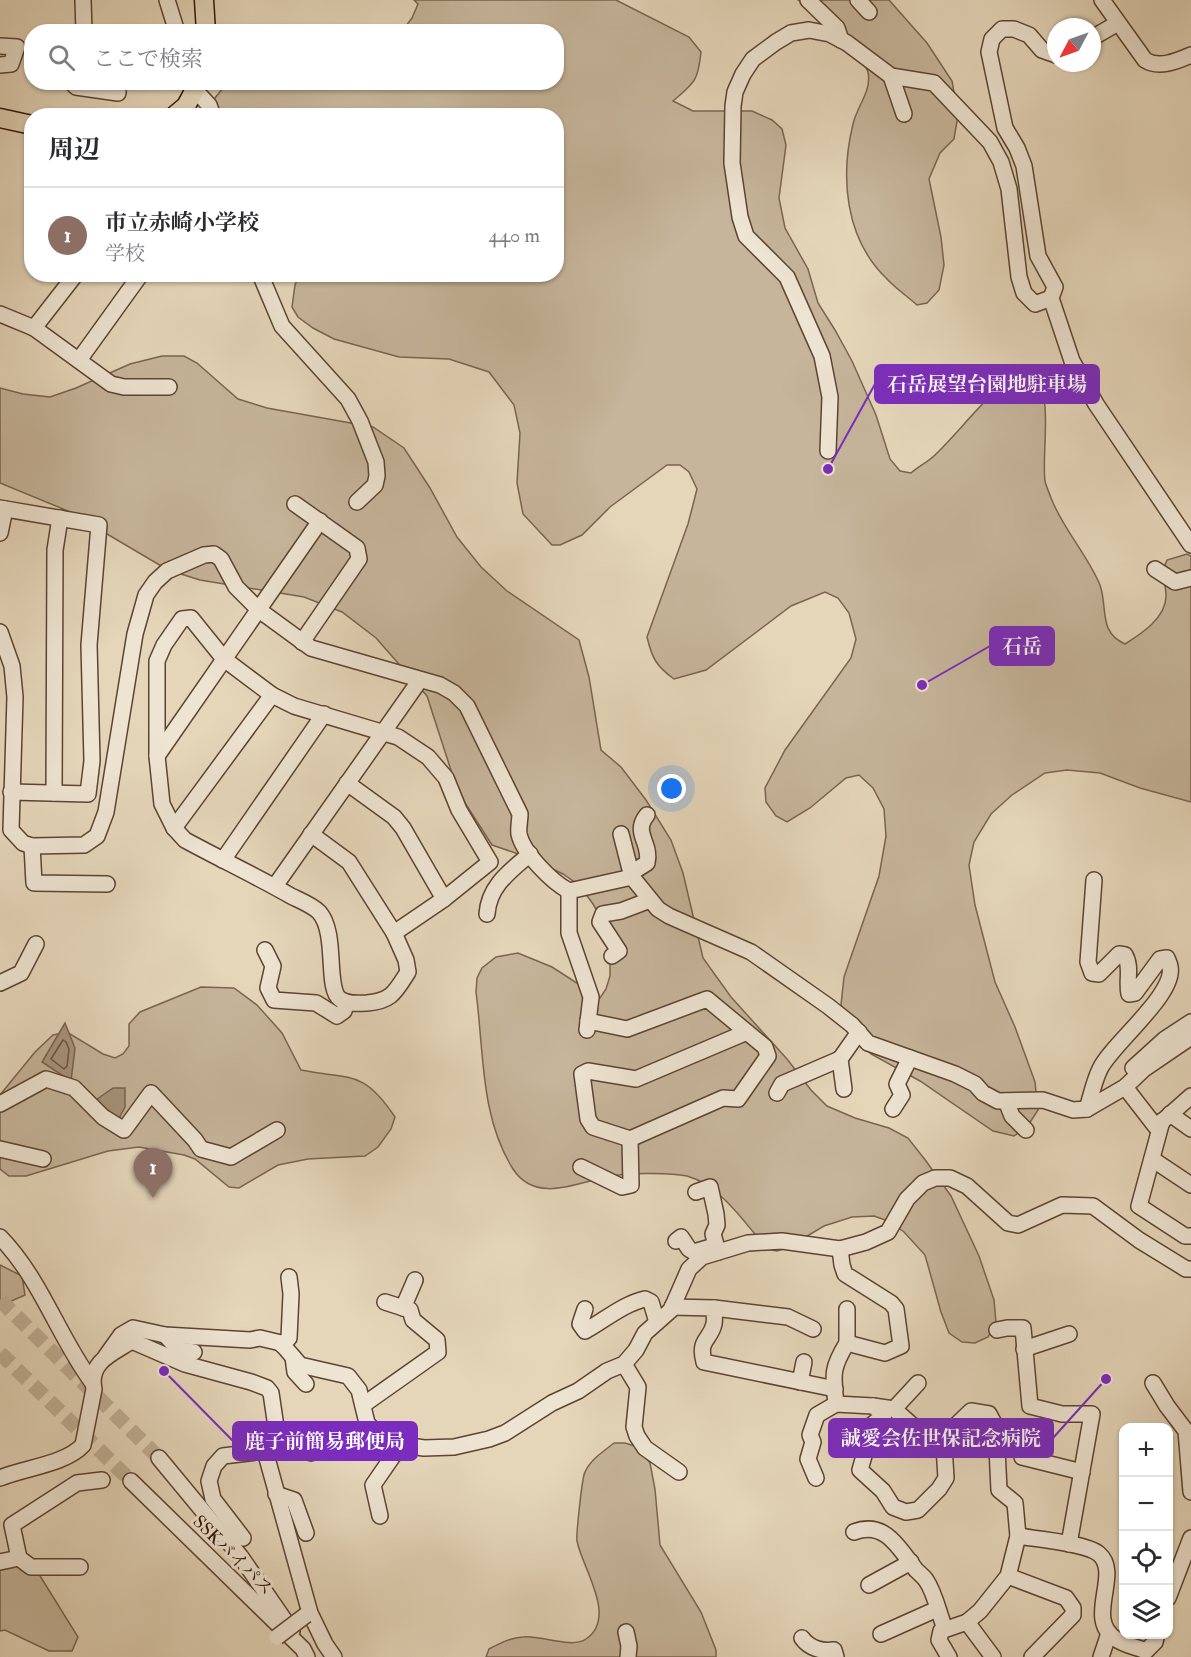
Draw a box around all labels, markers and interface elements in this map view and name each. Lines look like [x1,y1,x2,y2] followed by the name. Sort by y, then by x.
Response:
[1047,18,1101,72] north arrow
[24,24,564,90] search box
[45,41,78,74] icon: search
[93,45,203,73] text: ここで検索
[48,134,100,166] text: 周辺
[105,209,259,237] text: 市立赤崎小学校
[64,223,71,248] text: 1
[488,223,540,248] text: 440 m
[105,241,145,266] text: 学校
[875,365,1099,403] callout: 石岳展望台園地駐車場
[887,372,1087,397] text: 石岳展望台園地駐車場
[990,627,1054,665] callout: 石岳
[1002,634,1042,659] text: 石岳
[657,774,686,803] your location
[134,1148,172,1198] pin: 1
[829,1419,1053,1457] callout: 誠愛会佐世保記念病院
[233,1422,417,1460] callout: 鹿子前簡易郵便局
[1119,1423,1173,1639] map controls
[1119,1423,1173,1477] button: +
[841,1426,1041,1451] text: 誠愛会佐世保記念病院
[245,1429,405,1454] text: 鹿子前簡易郵便局
[1119,1477,1173,1531] button: −
[188,1510,278,1600] street label: SSKバイパス
[1119,1531,1173,1585] button: locate
[1119,1585,1173,1639] button: layers

